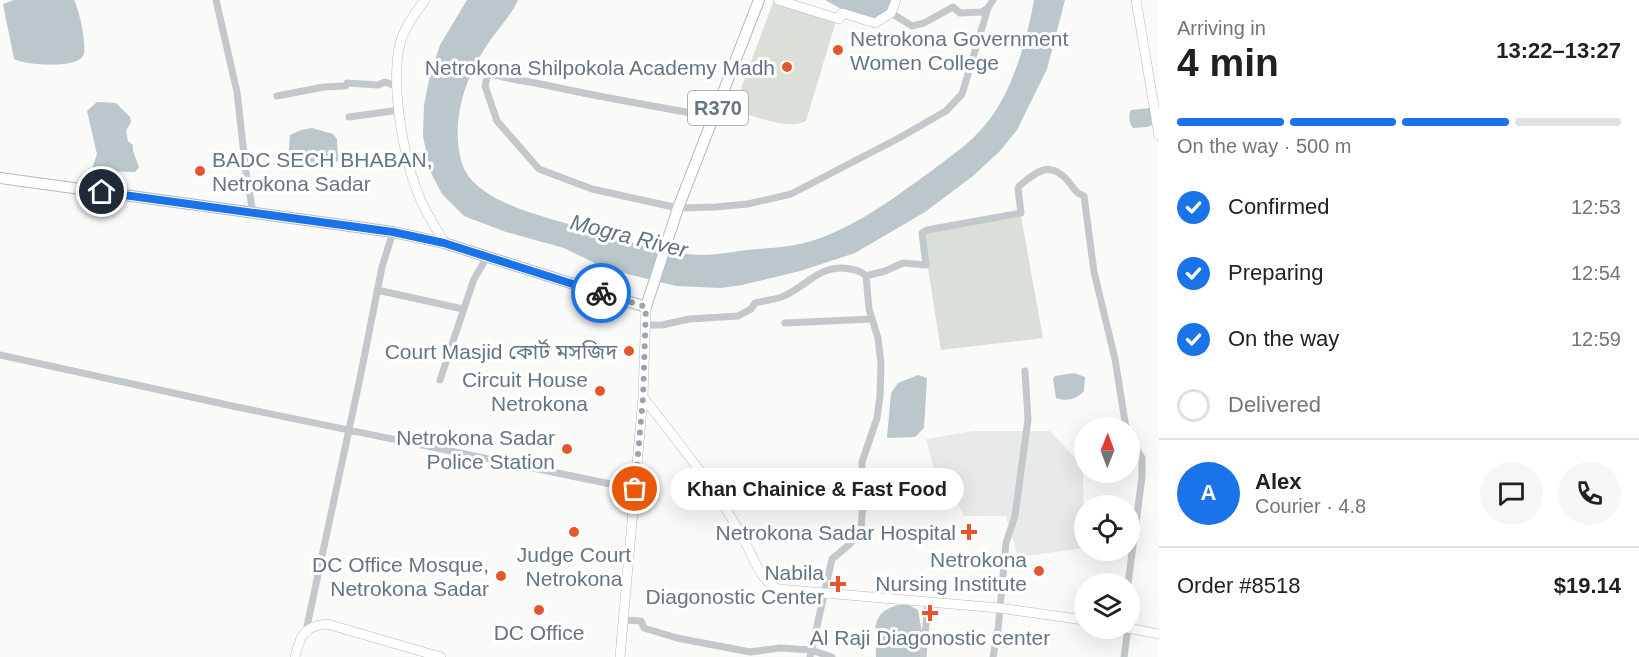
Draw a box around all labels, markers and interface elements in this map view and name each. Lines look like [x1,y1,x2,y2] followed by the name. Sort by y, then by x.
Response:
[1177,17,1266,39] text: Arriving in
[850,27,1068,74] place label: Netrokona Government Women College
[1496,38,1621,63] text: 13:22–13:27
[1177,41,1279,84] text: 4 min
[831,43,845,57] marker: Netrokona Government Women College
[425,56,775,79] place label: Netrokona Shilpokola Academy Madh
[780,60,794,74] marker: Netrokona Shilpokola Academy Madh
[688,91,748,125] road number: R370
[1177,135,1352,157] text: On the way · 500 m
[212,148,433,195] place label: BADC SECH BHABAN, Netrokona Sadar
[193,164,207,178] marker: BADC SECH BHABAN, Netrokona Sadar
[76,166,127,217] pin
[85,175,118,208] icon: home
[1177,191,1210,224] icon: check
[1228,194,1329,219] text: Confirmed
[1571,196,1621,218] text: 12:53
[568,209,692,263] water label: Mogra River
[1177,257,1210,290] icon: check
[1228,260,1323,285] text: Preparing
[1571,262,1621,284] text: 12:54
[571,263,631,323] courier
[585,277,618,310] icon: bike
[1177,323,1210,356] icon: check
[1228,326,1339,351] text: On the way
[1571,328,1621,350] text: 12:59
[385,338,617,363] place label: Court Masjid কোর্ট মসজিদ
[622,344,636,358] marker: Court Masjid কোর্ট মসজিদ
[462,368,588,415] place label: Circuit House Netrokona
[593,384,607,398] marker: Circuit House Netrokona
[1228,392,1321,417] text: Delivered
[1074,417,1140,483] north arrow
[1074,417,1140,639] map controls
[396,426,555,473] place label: Netrokona Sadar Police Station
[560,442,574,456] marker: Netrokona Sadar Police Station
[1480,462,1543,525] button: chat
[1558,462,1621,525] button: phone
[609,463,660,514] pin
[671,468,965,510] callout: Khan Chainice & Fast Food
[1255,469,1301,494] text: Alex
[618,472,651,505] icon: bag
[687,478,947,500] text: Khan Chainice & Fast Food
[1201,480,1216,505] text: A
[1074,495,1140,561] button: locate
[1255,495,1366,517] text: Courier · 4.8
[716,521,956,544] place label: Netrokona Sadar Hospital
[960,523,978,541] marker: Netrokona Sadar Hospital
[567,525,581,539] marker: Judge Court Netrokona
[517,543,631,590] place label: Judge Court Netrokona
[875,548,1027,595] place label: Netrokona Nursing Institute
[312,553,489,600] place label: DC Office Mosque, Netrokona Sadar
[645,561,824,608] place label: Nabila Diagonostic Center
[1032,564,1046,578] marker: Netrokona Nursing Institute
[494,569,508,583] marker: DC Office Mosque, Netrokona Sadar
[1074,573,1140,639] button: layers
[1177,573,1301,598] text: Order #8518
[1554,573,1621,598] text: $19.14
[829,575,847,593] marker: Nabila Diagonostic Center
[532,603,546,617] marker: DC Office
[921,604,939,622] marker: Al Raji Diagonostic center
[494,621,584,644] place label: DC Office
[810,626,1050,649] place label: Al Raji Diagonostic center

